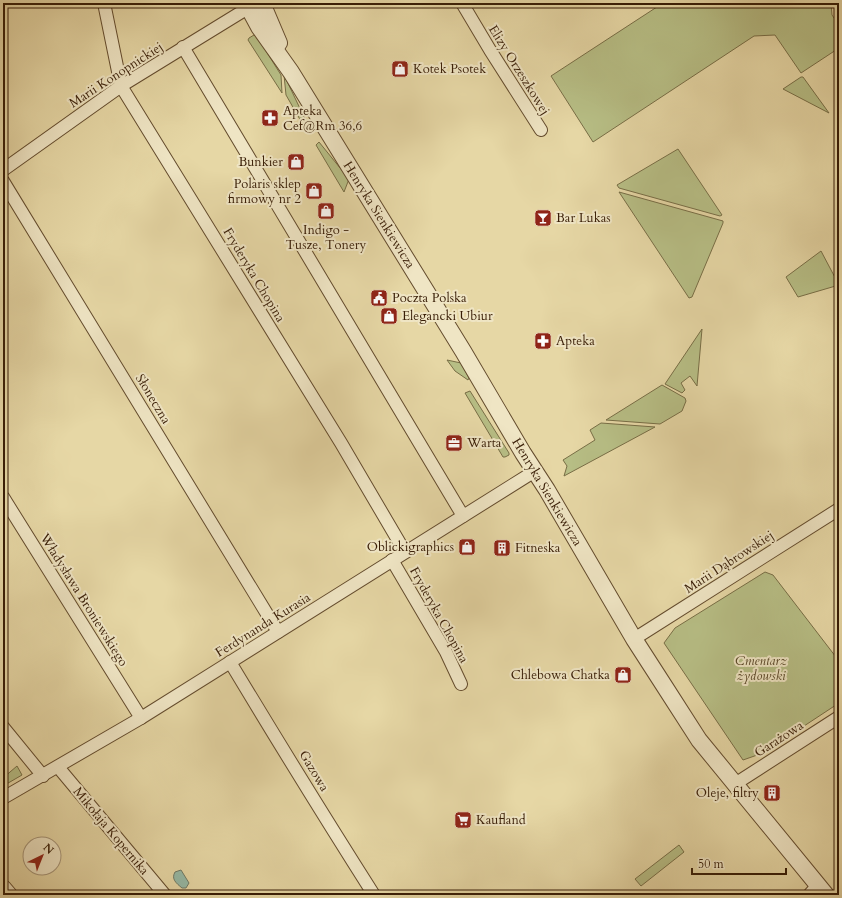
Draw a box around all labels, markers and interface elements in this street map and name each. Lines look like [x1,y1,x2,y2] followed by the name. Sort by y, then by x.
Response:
[484,22,554,118] street label: Elizy Orzeszkowej
[66,38,166,112] street label: Marii Konopnickiej
[390,59,410,79] shop icon: Kotek Psotek
[413,60,486,78] place label: Kotek Psotek
[283,102,363,135] place label: Apteka Cef@Rm 36,6
[260,108,280,128] pharmacy icon: Apteka Cef@Rm 36,6
[286,152,306,172] shop icon: Bunkier
[238,153,283,171] place label: Bunkier
[339,158,419,272] street label: Henryka Sienkiewicza
[228,175,301,208] place label: Polaris sklep firmowy nr 2
[304,181,324,201] shop icon: Polaris sklep firmowy nr 2
[316,201,336,221] shop icon: Indigo - Tusze, Tonery
[533,208,553,228] bar icon: Bar Lukas
[556,209,611,227] place label: Bar Lukas
[286,221,367,254] place label: Indigo - Tusze, Tonery
[219,224,290,326] street label: Fryderyka Chopina
[369,288,389,308] public building icon: Poczta Polska
[392,289,467,307] place label: Poczta Polska
[379,306,399,326] shop icon: Elegancki Ubiur
[402,307,493,325] place label: Elegancki Ubiur
[533,331,553,351] pharmacy icon: Apteka
[556,332,595,350] place label: Apteka
[131,371,175,428] street label: Słoneczna
[444,433,464,453] office icon: Warta
[466,434,502,452] place label: Warta
[508,435,587,550] street label: Henryka Sienkiewicza
[681,526,777,598] street label: Marii Dąbrowskiej
[35,529,132,670] street label: Władysława Broniewskiego
[457,537,477,557] shop icon: Oblickigraphics
[367,538,454,556] place label: Oblickigraphics
[492,538,512,558] building icon: Fitneska
[515,539,561,557] place label: Fitneska
[405,564,473,667] street label: Fryderyka Chopina
[212,588,314,662] street label: Ferdynanda Kurasia
[735,652,788,685] park label: Cmentarz żydowski
[613,665,633,685] shop icon: Chlebowa Chatka
[511,666,610,684] place label: Chlebowa Chatka
[751,716,807,762] street label: Garażowa
[295,747,333,795] street label: Gazowa
[69,783,153,879] street label: Mikołaja Kopernika
[762,783,782,803] building icon: Oleje, filtry
[696,784,759,802] place label: Oleje, filtry
[453,810,473,830] supermarket icon: Kaufland
[476,811,526,829] place label: Kaufland
[22,836,62,876] north arrow
[40,840,57,858] text: N
[692,850,786,876] scale bar
[698,856,725,872] text: 50 m

